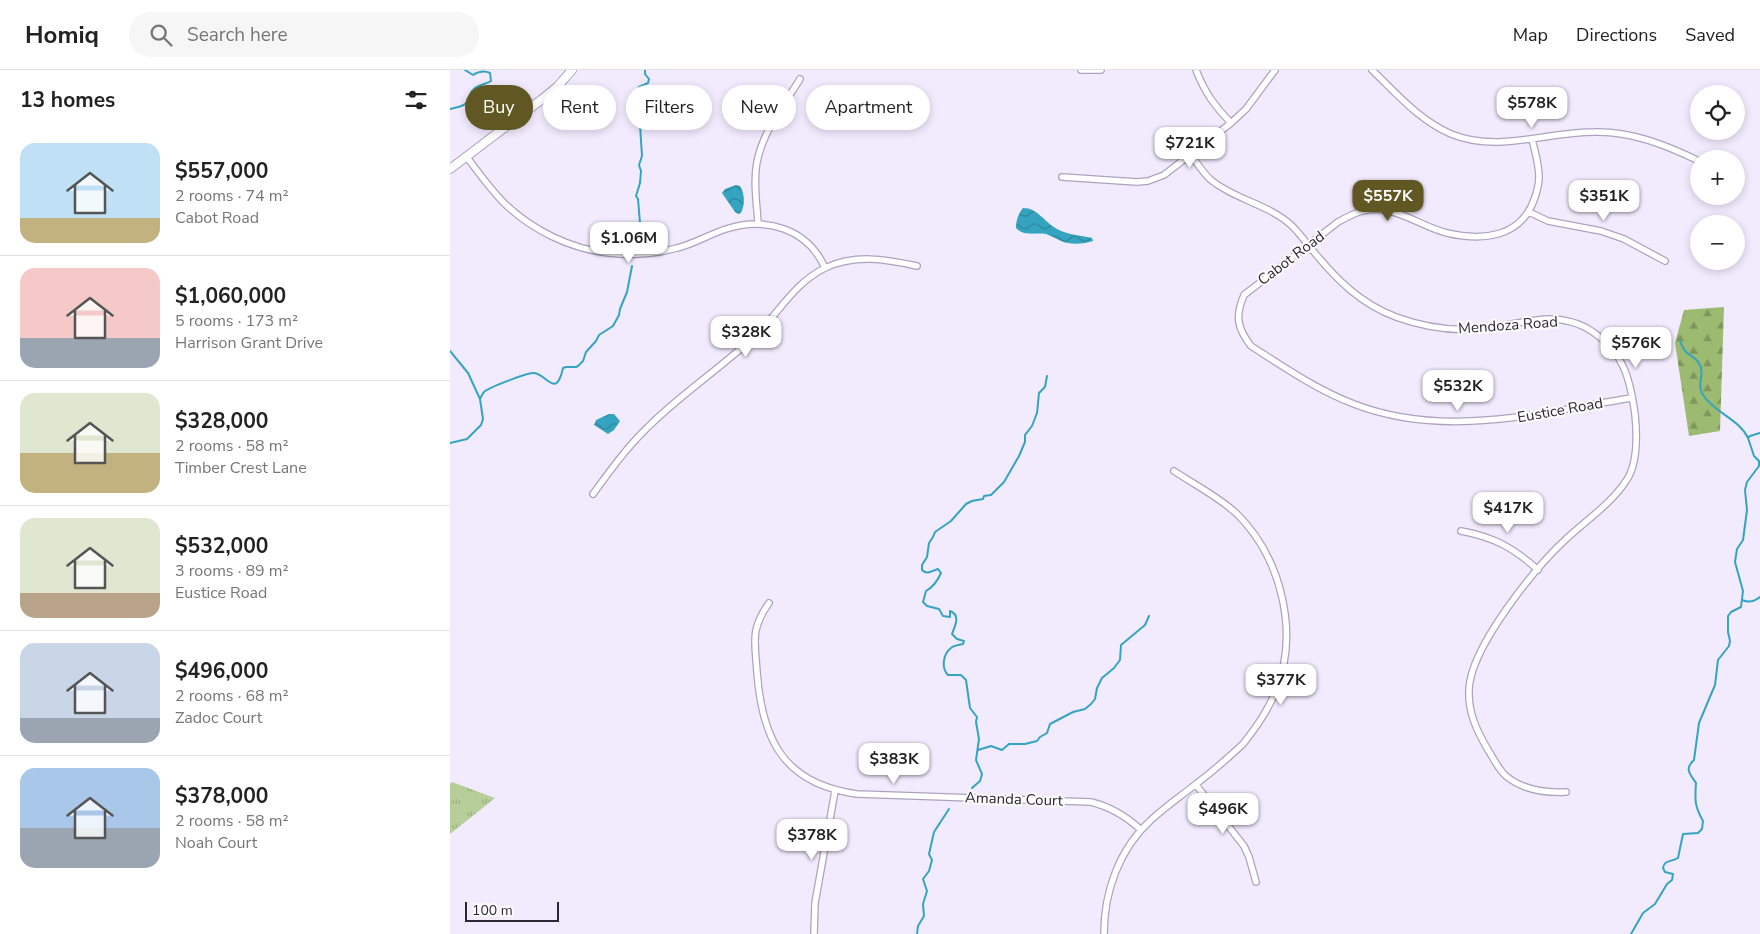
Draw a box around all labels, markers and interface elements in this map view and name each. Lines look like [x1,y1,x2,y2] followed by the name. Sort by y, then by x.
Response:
[129,12,479,57] search box
[25,19,99,51] text: Homiq
[147,21,175,49] icon: search
[187,22,288,48] text: Search here
[1513,23,1548,47] text: Map
[1576,23,1657,47] text: Directions
[1685,23,1735,47] text: Saved
[465,85,533,130] chip: Buy
[543,85,616,130] chip: Rent
[626,85,712,130] chip: Filters
[722,85,796,130] chip: New
[806,85,930,130] chip: Apartment
[1690,85,1745,270] map controls
[1690,85,1745,140] button: locate
[20,86,115,114] text: 13 homes
[402,86,430,114] icon: filters
[1497,87,1567,129] pin: $578K
[1507,92,1557,114] text: $578K
[1155,126,1225,169] pin: $721K
[1165,132,1215,154] text: $721K
[1690,150,1745,205] button: +
[175,157,268,185] text: $557,000
[60,163,120,223] icon: home
[1353,180,1423,222] pin: $557K
[1569,180,1639,222] pin: $351K
[175,185,288,207] text: 2 rooms · 74 m²
[1363,185,1413,207] text: $557K
[1579,185,1629,207] text: $351K
[175,207,259,229] text: Cabot Road
[1690,215,1745,270] button: −
[588,222,670,264] pin: $1.06M
[1254,226,1328,290] street label: Cabot Road
[601,227,657,249] text: $1.06M
[175,282,286,310] text: $1,060,000
[60,288,120,348] icon: home
[175,310,298,332] text: 5 rooms · 173 m²
[1457,312,1559,338] street label: Mendoza Road
[711,316,781,358] pin: $328K
[721,321,771,343] text: $328K
[1601,326,1671,369] pin: $576K
[175,332,323,354] text: Harrison Grant Drive
[1611,332,1661,354] text: $576K
[1423,370,1493,412] pin: $532K
[1433,375,1483,397] text: $532K
[1516,393,1604,427] street label: Eustice Road
[175,407,268,435] text: $328,000
[60,413,120,473] icon: home
[175,435,288,457] text: 2 rooms · 58 m²
[175,457,307,479] text: Timber Crest Lane
[1473,492,1543,534] pin: $417K
[1483,497,1533,519] text: $417K
[175,532,268,560] text: $532,000
[60,538,120,598] icon: home
[175,560,288,582] text: 3 rooms · 89 m²
[175,582,267,604] text: Eustice Road
[175,657,268,685] text: $496,000
[60,663,120,723] icon: home
[1246,664,1316,706] pin: $377K
[1256,669,1306,691] text: $377K
[175,685,288,707] text: 2 rooms · 68 m²
[175,707,262,729] text: Zadoc Court
[859,742,929,785] pin: $383K
[869,748,919,770] text: $383K
[175,782,268,810] text: $378,000
[965,787,1064,811] street label: Amanda Court
[60,788,120,848] icon: home
[1188,792,1258,835] pin: $496K
[1198,798,1248,820] text: $496K
[175,810,288,832] text: 2 rooms · 58 m²
[777,818,847,861] pin: $378K
[787,824,837,846] text: $378K
[175,832,257,854] text: Noah Court
[465,899,559,922] scale bar
[472,901,513,920] text: 100 m

